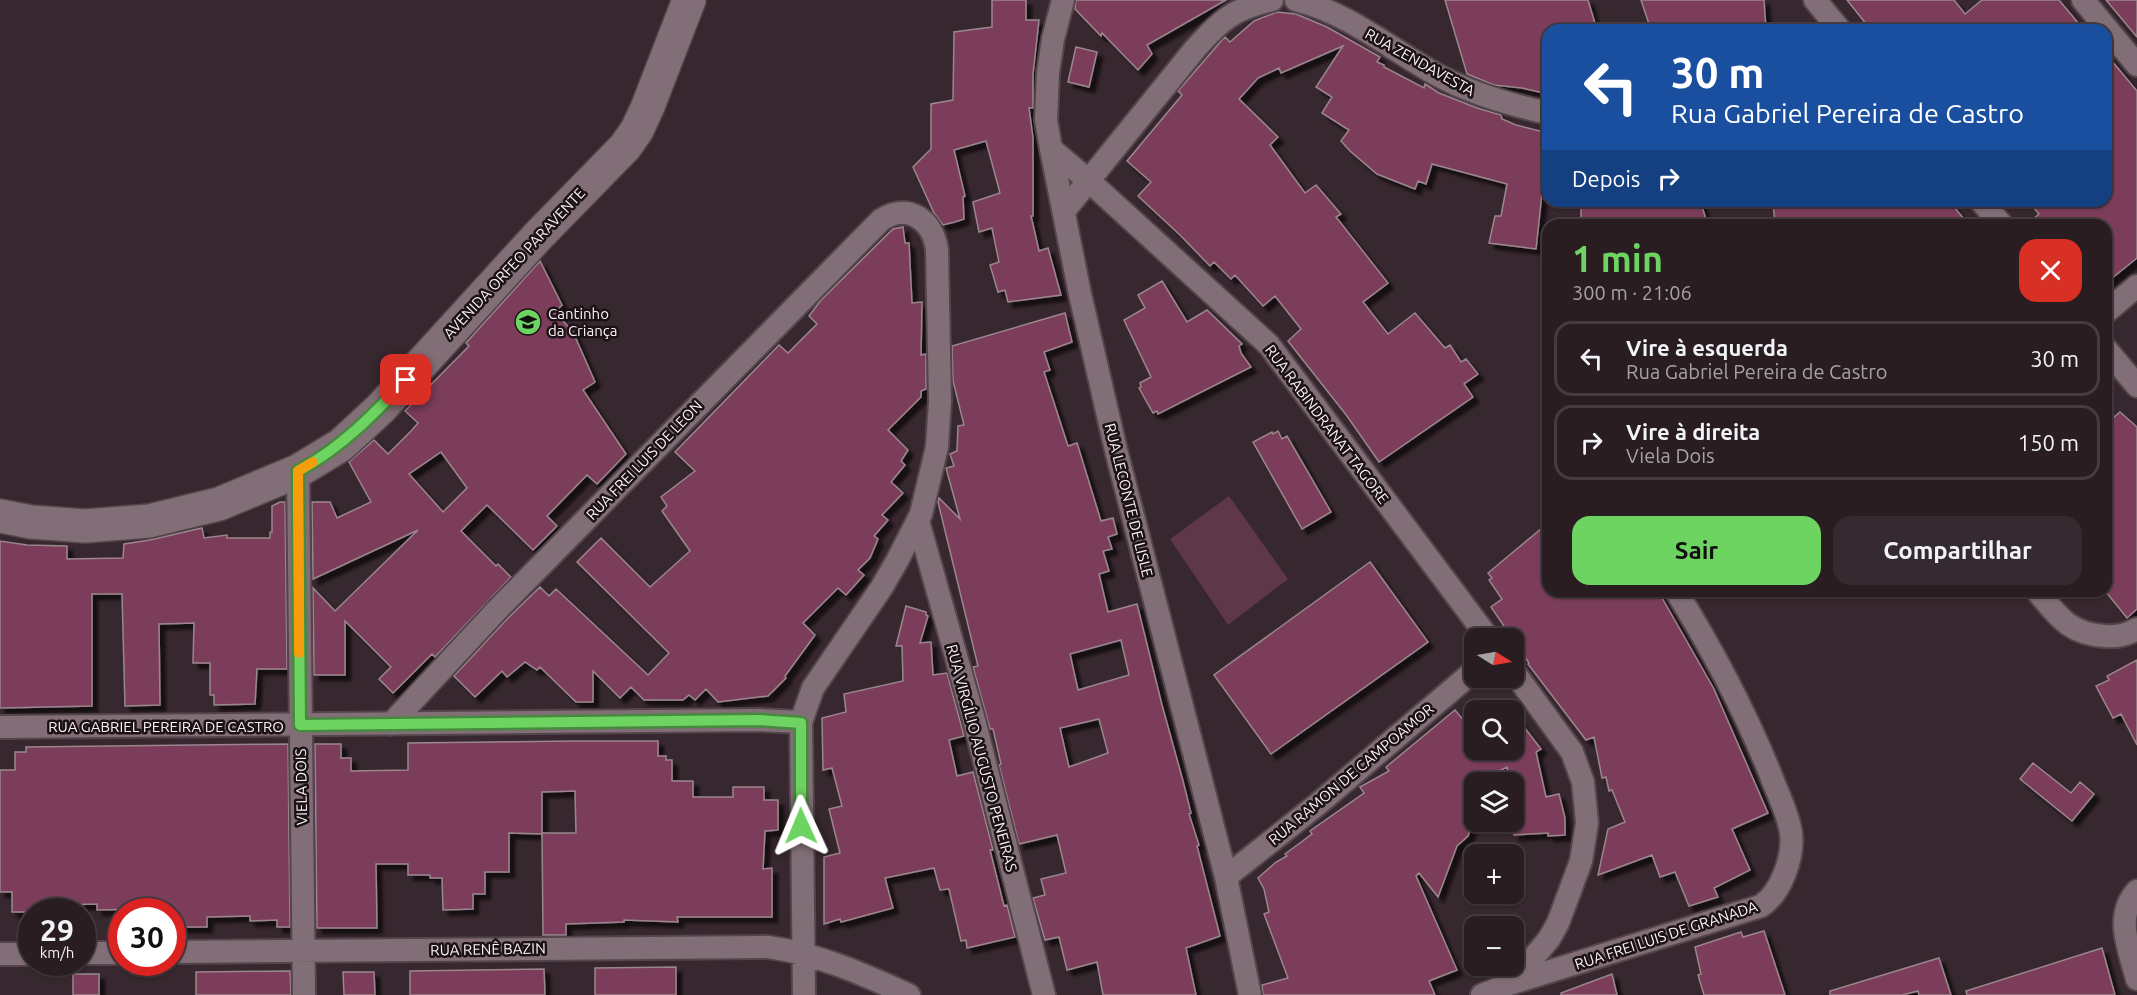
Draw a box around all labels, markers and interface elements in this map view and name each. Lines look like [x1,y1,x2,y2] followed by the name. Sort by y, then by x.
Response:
[1362,25,1478,99] street label: RUA ZENDAVESTA
[1572,48,1650,126] icon: left
[1671,49,1765,96] text: 30 m
[1671,98,2024,128] text: Rua Gabriel Pereira de Castro
[1652,162,1685,195] icon: right
[1572,166,1640,191] text: Depois
[440,184,588,342] street label: AVENIDA ORFEO PARAVENTE
[1572,238,1663,279] text: 1 min
[2019,239,2082,302] button: close
[1572,281,1692,304] text: 300 m · 21:06
[548,305,617,339] place label: Cantinho da Criança
[513,307,543,337] school or university icon: Cantinho da Criança
[1626,335,1788,360] text: Vire à esquerda
[1262,341,1392,507] street label: RUA RABINDRANAT TAGORE
[1575,342,1608,375] icon: left
[2030,346,2079,371] text: 30 m
[380,354,431,405] pin
[1626,360,1887,383] text: Rua Gabriel Pereira de Castro
[389,363,422,396] icon: arrive
[583,397,705,523] street label: RUA FREI LUIS DE LEON
[1626,419,1760,444] text: Vire à direita
[1102,421,1156,579] street label: RUA LECONTE DE LISLE
[1575,426,1608,459] icon: right
[2018,430,2079,455] text: 150 m
[1626,444,1715,467] text: Viela Dois
[1572,516,1821,585] button: Sair
[1833,516,2082,585] button: Compartilhar
[1464,628,1524,688] north arrow
[1464,628,1524,976] map controls
[943,642,1021,874] street label: RUA VIRGÍLIO AUGUSTO PENEIRAS
[1265,700,1437,848] street label: RUA RAMON DE CAMPOAMOR
[1464,700,1524,760] button: search
[48,718,284,735] street label: RUA GABRIEL PEREIRA DE CASTRO
[292,748,310,826] street label: VIELA DOIS
[1464,772,1524,832] button: layers
[769,794,833,858] position arrow
[1464,844,1524,904] button: +
[1572,897,1760,973] street label: RUA FREI LUIS DE GRANADA
[108,898,186,976] speed limit sign: 30
[40,913,74,947] text: 29
[1464,916,1524,976] button: −
[430,939,546,959] street label: RUA RENÊ BAZIN
[40,944,74,961] text: km/h

